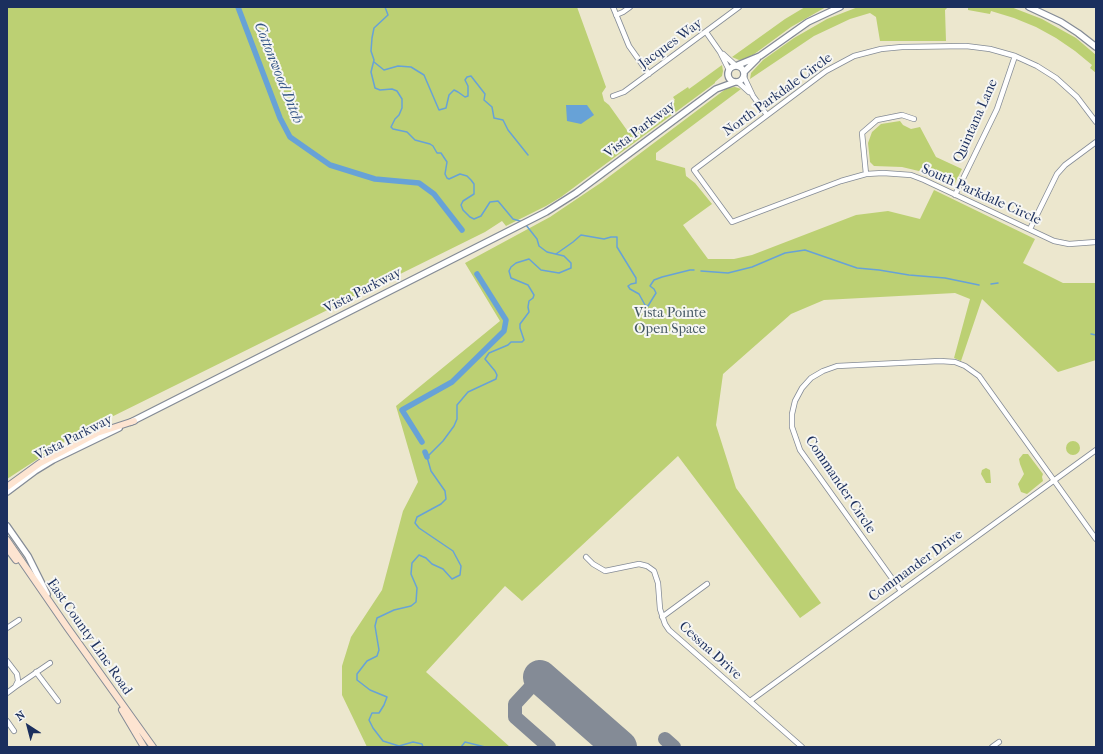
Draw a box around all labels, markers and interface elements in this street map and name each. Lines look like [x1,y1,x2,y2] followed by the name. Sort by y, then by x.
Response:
[636,15,706,73] street label: Jacques Way
[249,20,307,126] water label: Cottonwood Ditch
[720,50,836,140] street label: North Parkdale Circle
[950,77,1002,165] street label: Quintana Lane
[601,98,679,162] street label: Vista Parkway
[918,161,1044,229] street label: South Parkdale Circle
[321,264,405,318] street label: Vista Parkway
[634,306,706,338] park label: Vista Pointe Open Space
[32,411,116,465] street label: Vista Parkway
[801,433,879,537] street label: Commander Circle
[866,526,966,606] street label: Commander Drive
[43,576,135,698] street label: East County Line Road
[675,618,745,684] street label: Cessna Drive
[8,706,48,746] north arrow
[13,708,28,724] text: N

